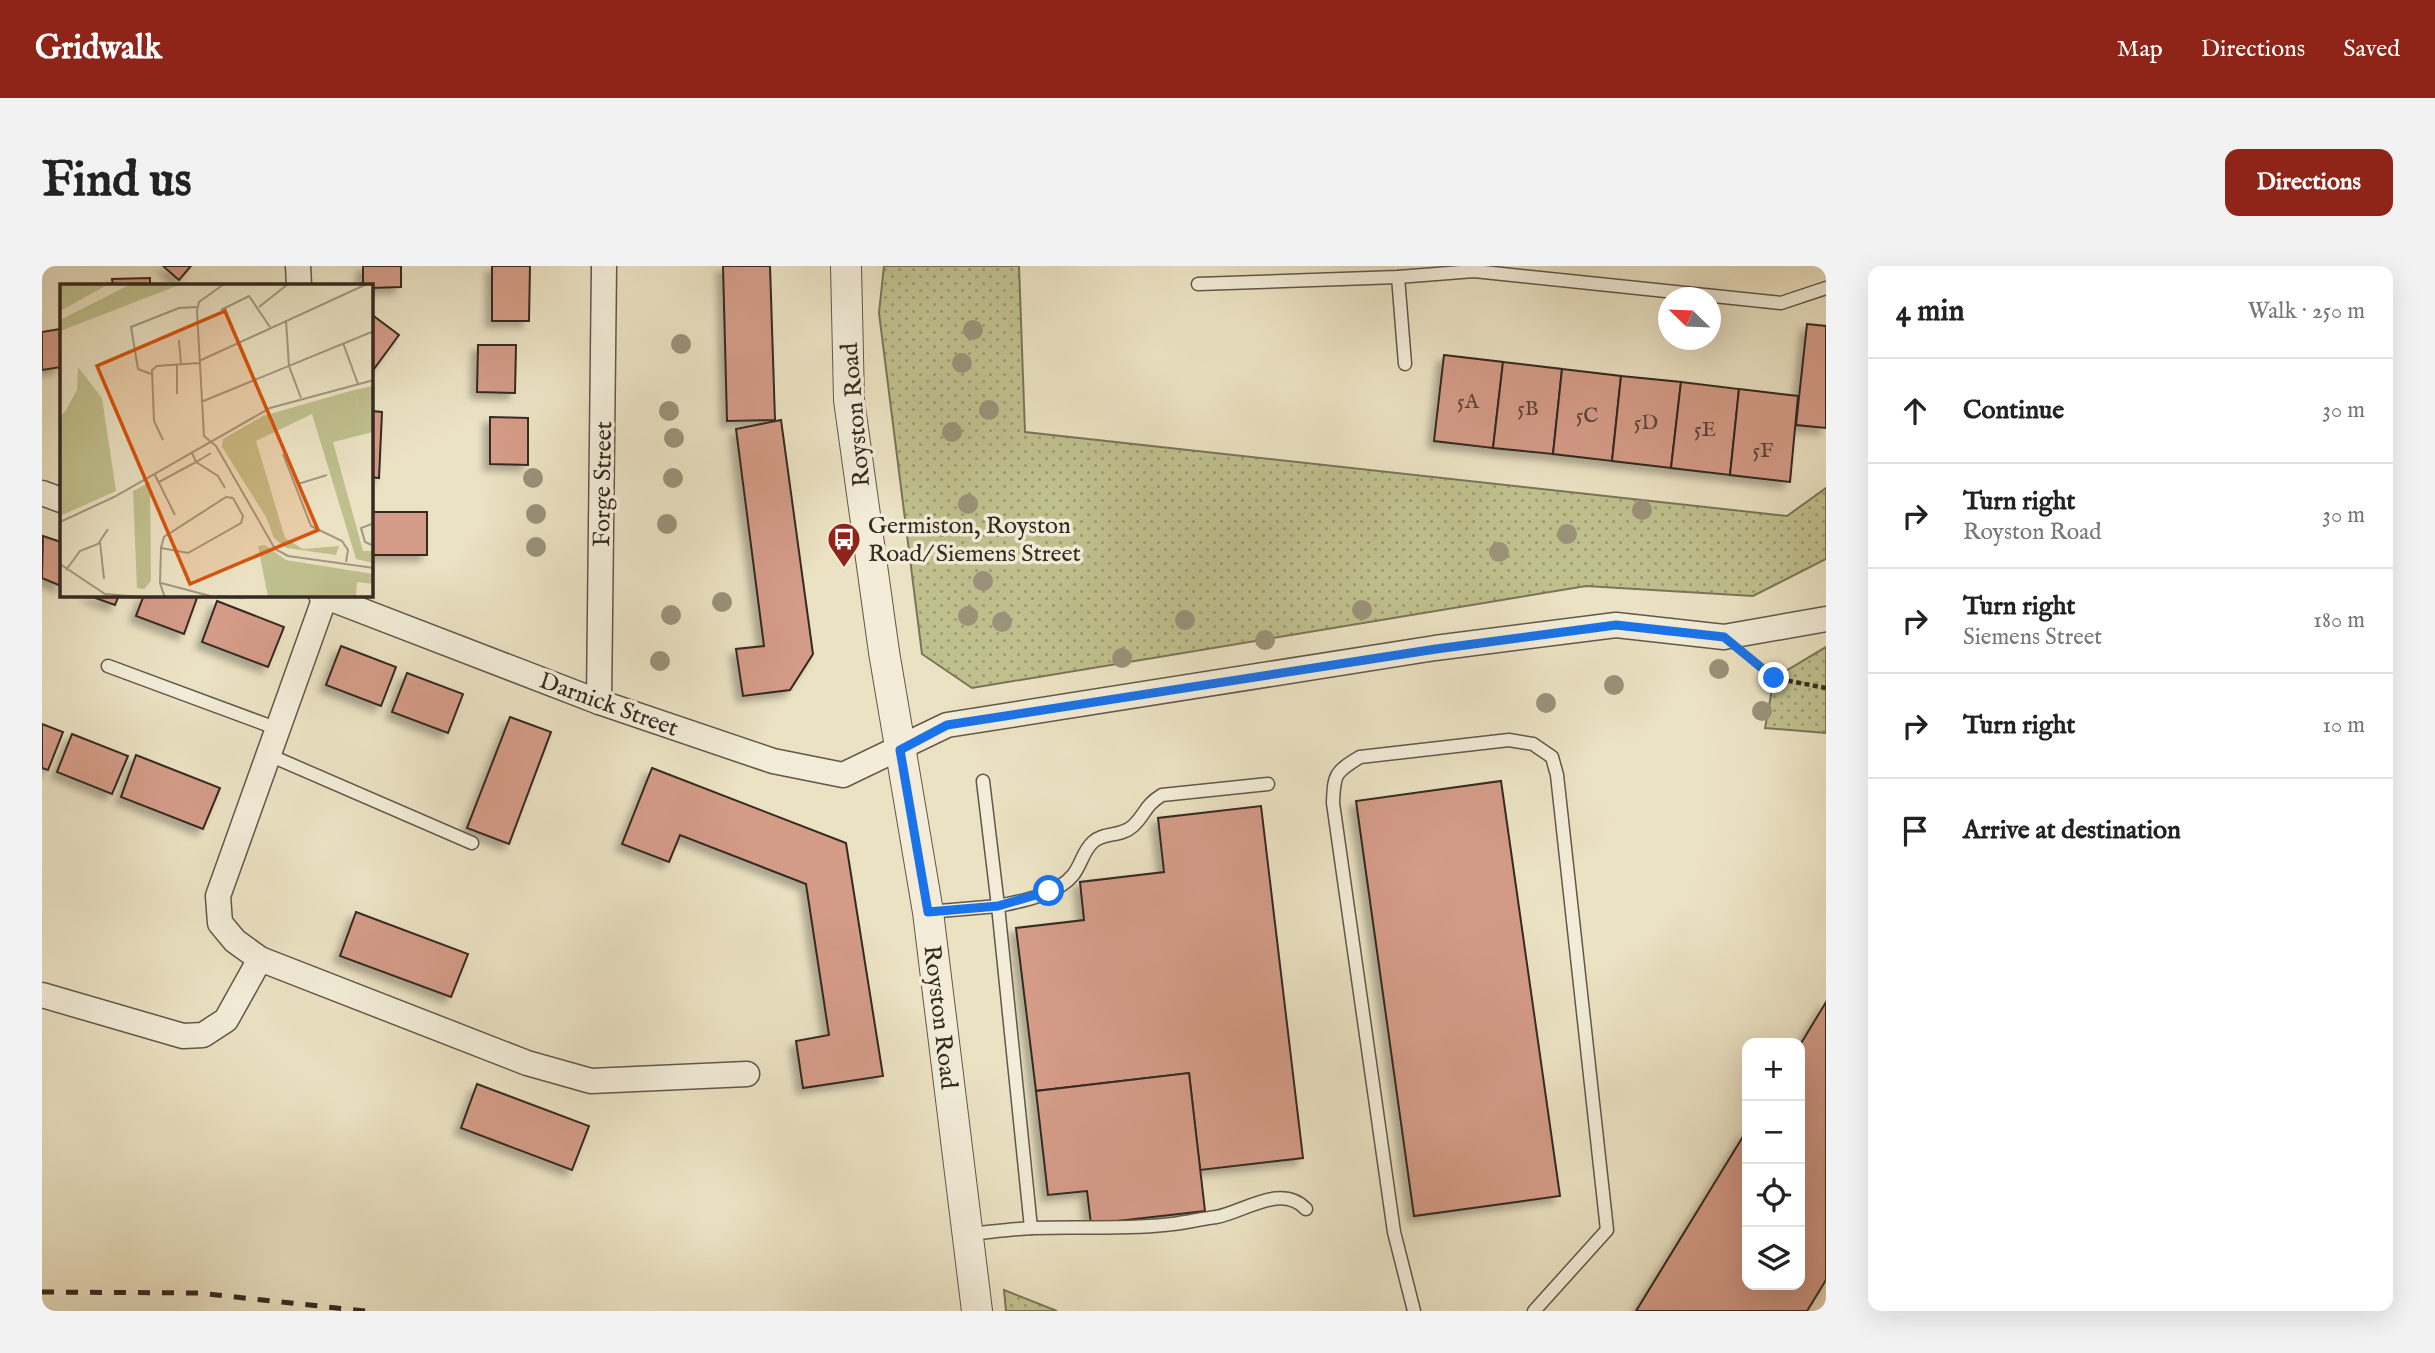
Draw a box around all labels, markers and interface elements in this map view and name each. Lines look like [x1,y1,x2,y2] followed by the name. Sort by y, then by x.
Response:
[35,28,162,70] text: Gridwalk
[2117,34,2163,65] text: Map
[2201,34,2305,65] text: Directions
[2343,34,2400,65] text: Saved
[2225,149,2393,216] button: Directions
[42,151,192,213] text: Find us
[60,284,373,597] inset map
[1658,287,1721,350] north arrow
[1896,293,1964,331] text: 4 min
[2248,297,2365,326] text: Walk · 250 m
[835,341,878,488] street label: Royston Road
[1457,389,1480,416] house number: 5A
[1896,392,1934,430] icon: ahead
[1963,394,2064,427] text: Continue
[1517,396,1539,423] house number: 5B
[2322,396,2365,425] text: 30 m
[1576,403,1598,430] house number: 5C
[1634,410,1658,437] house number: 5D
[1694,417,1716,444] house number: 5E
[587,421,620,547] street label: Forge Street
[1753,438,1773,465] house number: 5F
[1963,485,2076,518] text: Turn right
[1896,497,1934,535] icon: right
[2322,501,2365,530] text: 30 m
[868,511,1081,570] place label: Germiston, Royston Road/ Siemens Street
[1963,518,2101,547] text: Royston Road
[825,520,863,569] bus stop icon: Germiston, Royston Road/ Siemens Street
[1963,590,2076,623] text: Turn right
[1896,602,1934,640] icon: right
[2313,606,2365,635] text: 180 m
[1963,623,2102,652] text: Siemens Street
[1758,662,1789,693] route end
[535,666,682,745] street label: Darnick Street
[1896,707,1934,745] icon: right
[1963,709,2076,742] text: Turn right
[2322,711,2365,740] text: 10 m
[1896,812,1934,850] icon: arrive
[1963,814,2181,847] text: Arrive at destination
[1033,875,1064,906] route start
[915,944,964,1091] street label: Royston Road
[1742,1038,1805,1290] map controls
[1742,1038,1805,1101] button: +
[1742,1101,1805,1164] button: −
[1742,1164,1805,1227] button: locate
[1742,1227,1805,1290] button: layers

